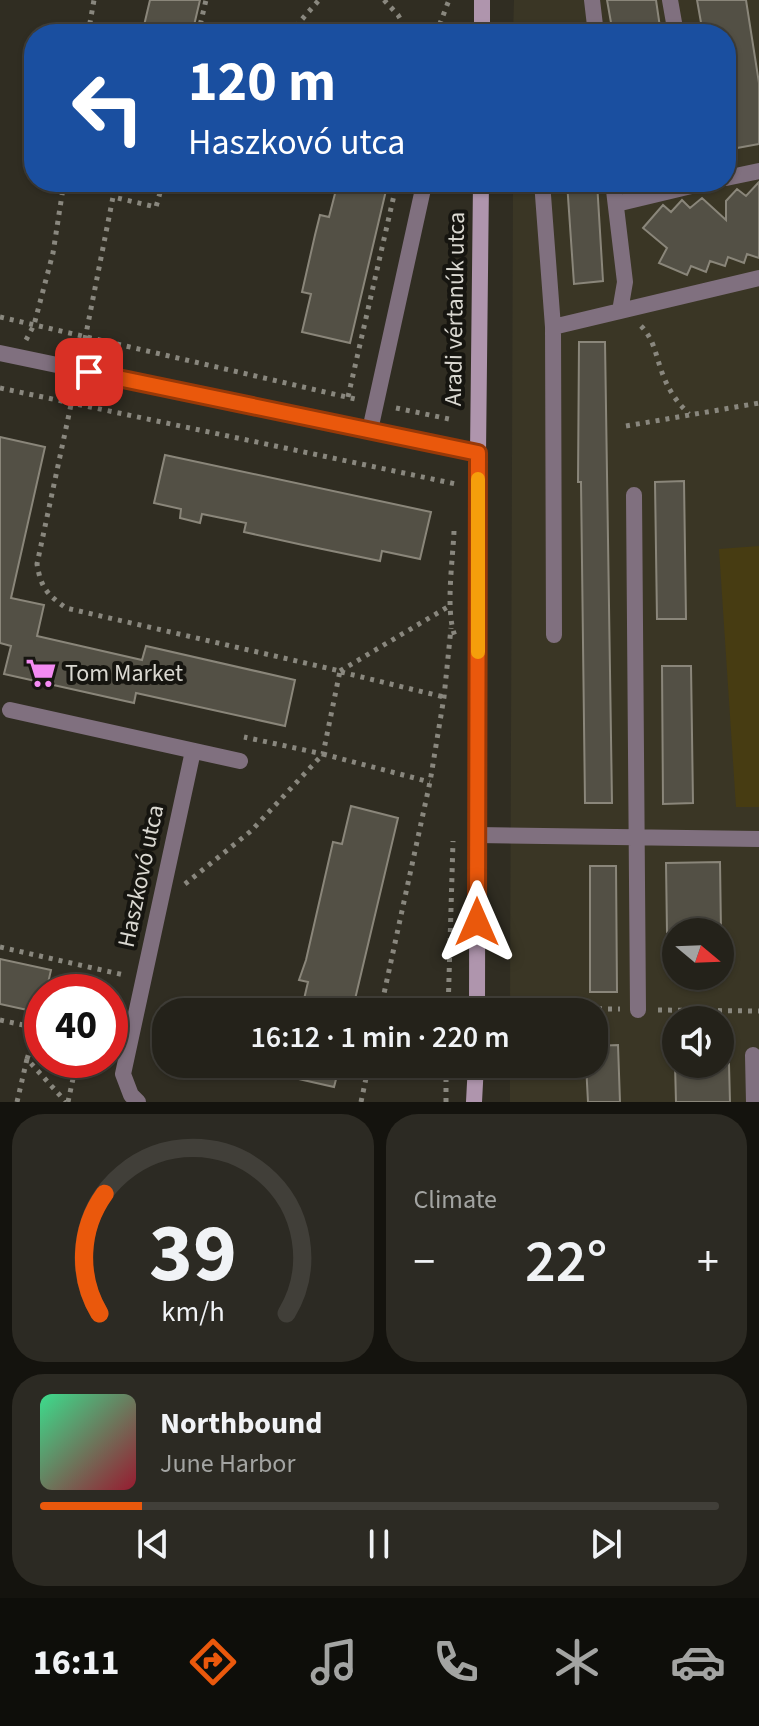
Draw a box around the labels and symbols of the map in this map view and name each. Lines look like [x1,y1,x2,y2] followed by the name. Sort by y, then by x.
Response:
[436,211,474,407] street label: Aradi vértanúk utca
[55,338,123,406] pin
[24,656,58,690] supermarket icon: Tom Market
[65,656,183,691] place label: Tom Market
[109,801,173,951] street label: Haszkovó utca
[435,880,519,964] position arrow
[662,918,734,990] north arrow
[24,974,128,1078] speed limit sign: 40

